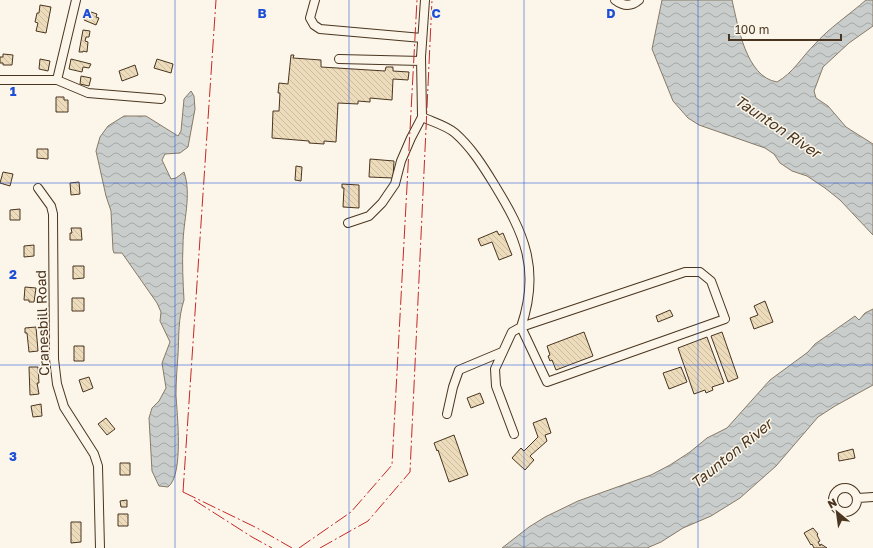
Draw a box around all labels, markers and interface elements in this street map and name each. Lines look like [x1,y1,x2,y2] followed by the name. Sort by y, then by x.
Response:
[82,5,92,21] text: A
[257,5,267,21] text: B
[431,5,441,21] text: C
[606,5,616,21] text: D
[729,16,841,42] scale bar
[735,22,769,37] text: 100 m
[10,83,17,99] text: 1
[732,91,826,162] water label: Taunton River
[9,266,17,282] text: 2
[32,270,52,376] street label: Cranesbill Road
[687,413,777,491] water label: Taunton River
[9,448,17,464] text: 3
[817,492,857,532] north arrow
[825,495,839,511] text: N

